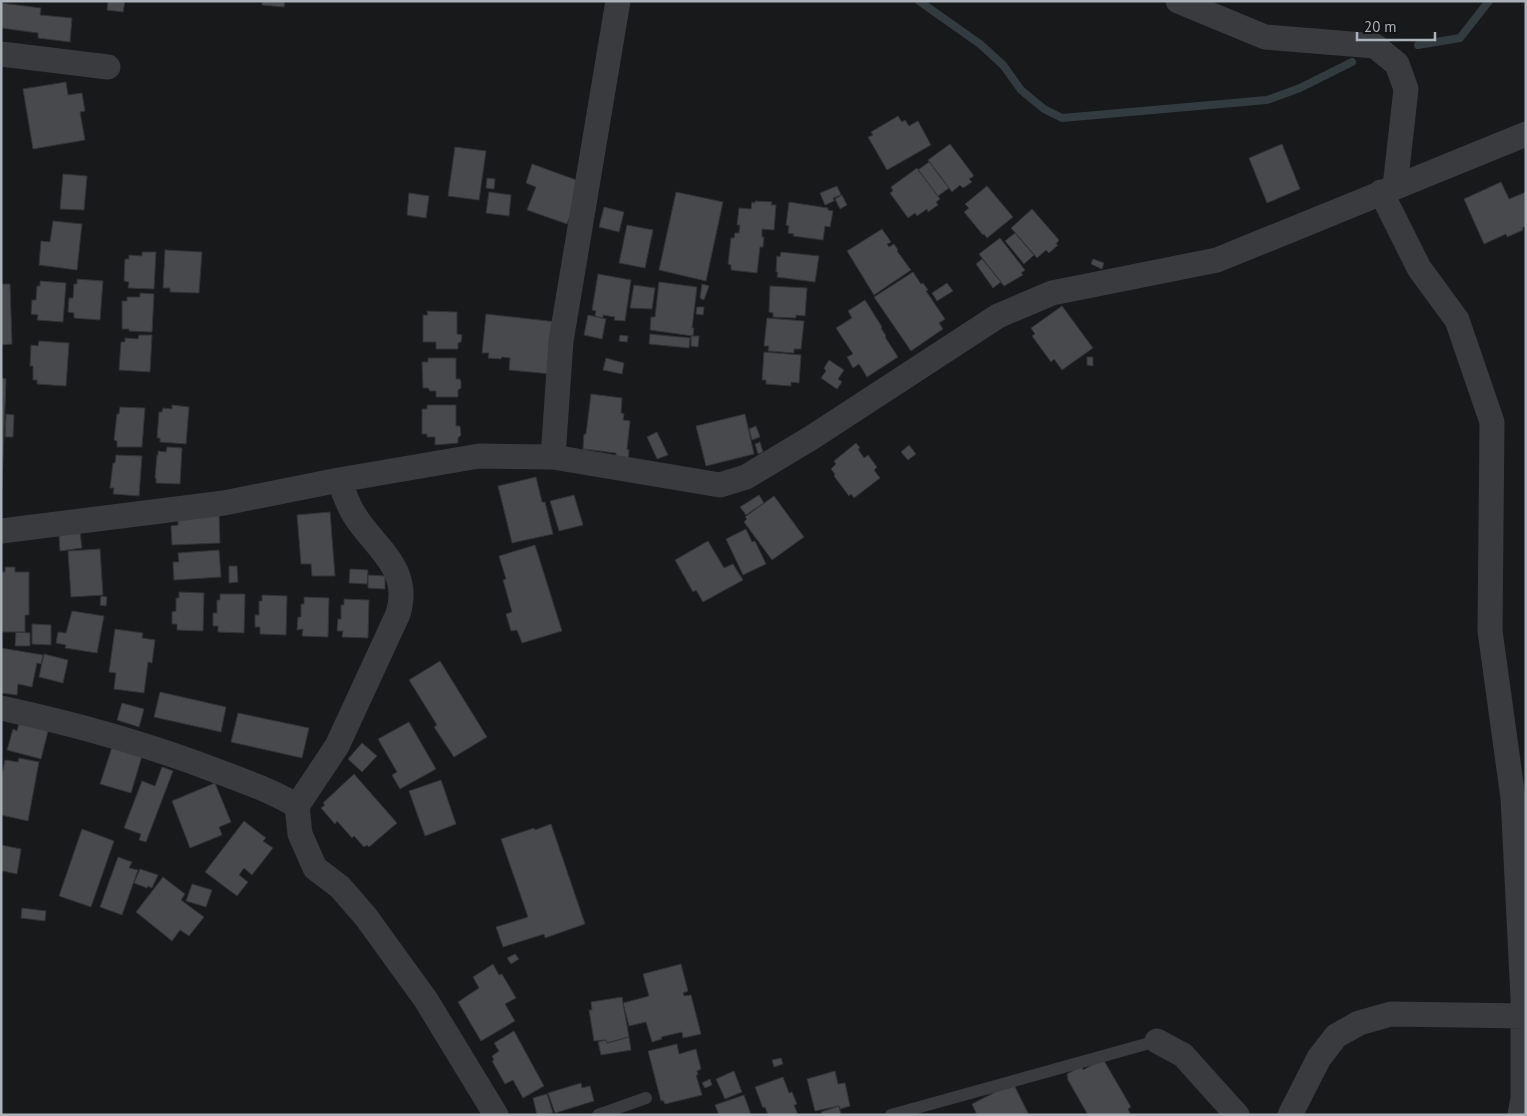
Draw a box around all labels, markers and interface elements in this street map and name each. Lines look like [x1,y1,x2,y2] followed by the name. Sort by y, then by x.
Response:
[1357,10,1434,42] scale bar
[1364,17,1397,36] text: 20 m

